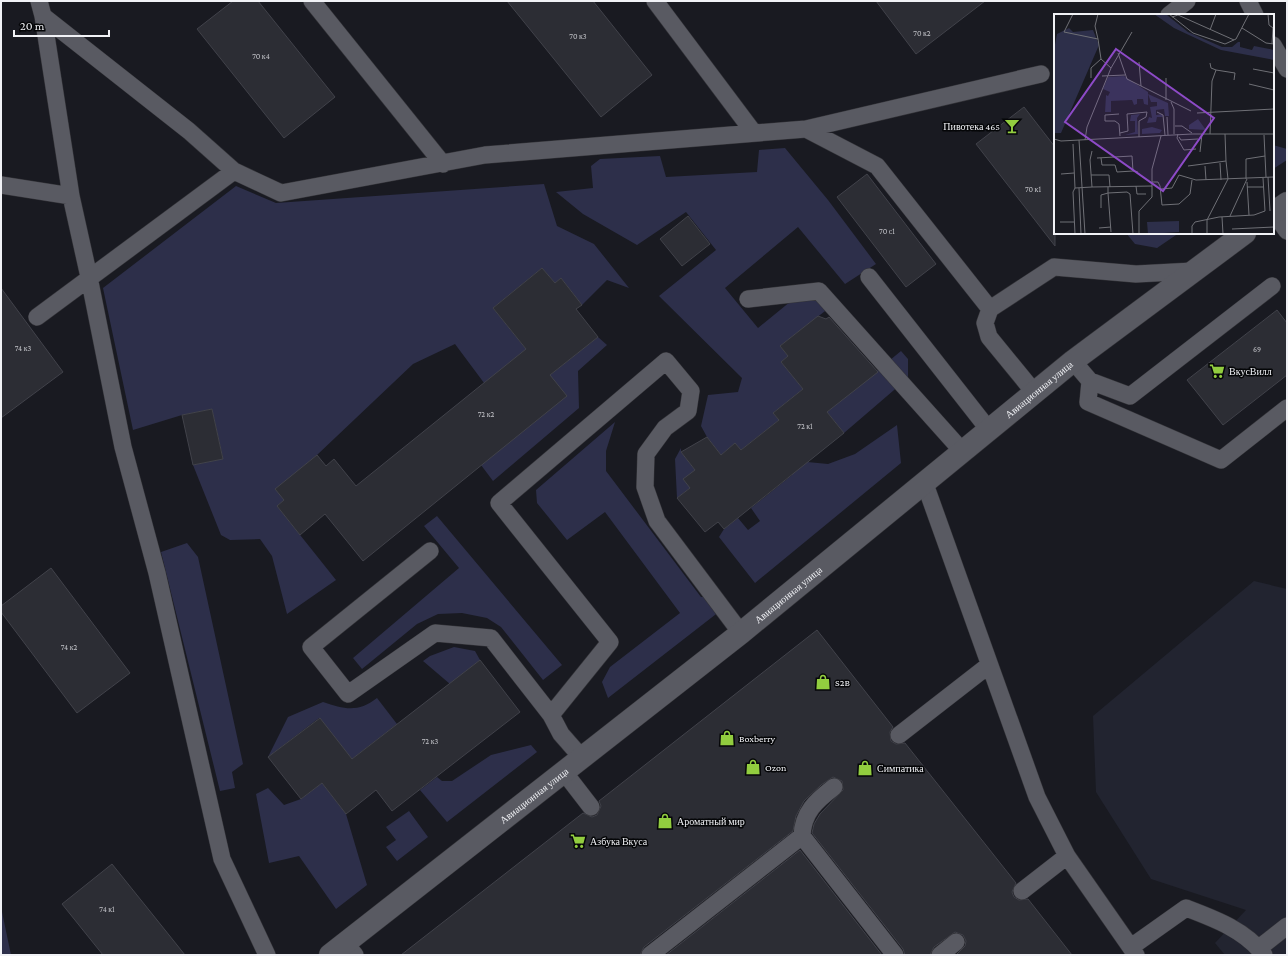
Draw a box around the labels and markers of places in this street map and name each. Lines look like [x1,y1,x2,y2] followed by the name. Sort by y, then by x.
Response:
[1003,117,1021,135] bar icon: Пивотека 465
[943,121,1000,132] place label: Пивотека 465
[1208,362,1226,380] supermarket icon: ВкусВилл
[1229,366,1272,377] place label: ВкусВилл
[814,673,832,691] shop icon: S2B
[835,677,850,688] place label: S2B
[718,729,736,747] shop icon: Boxberry
[739,733,776,744] place label: Boxberry
[744,758,762,776] shop icon: Ozon
[856,759,874,777] shop icon: Симпатика
[765,762,787,773] place label: Ozon
[877,763,924,774] place label: Симпатика
[656,812,674,830] shop icon: Ароматный мир
[677,816,745,827] place label: Ароматный мир
[569,832,587,850] supermarket icon: Азбука Вкуса
[590,836,648,847] place label: Азбука Вкуса

